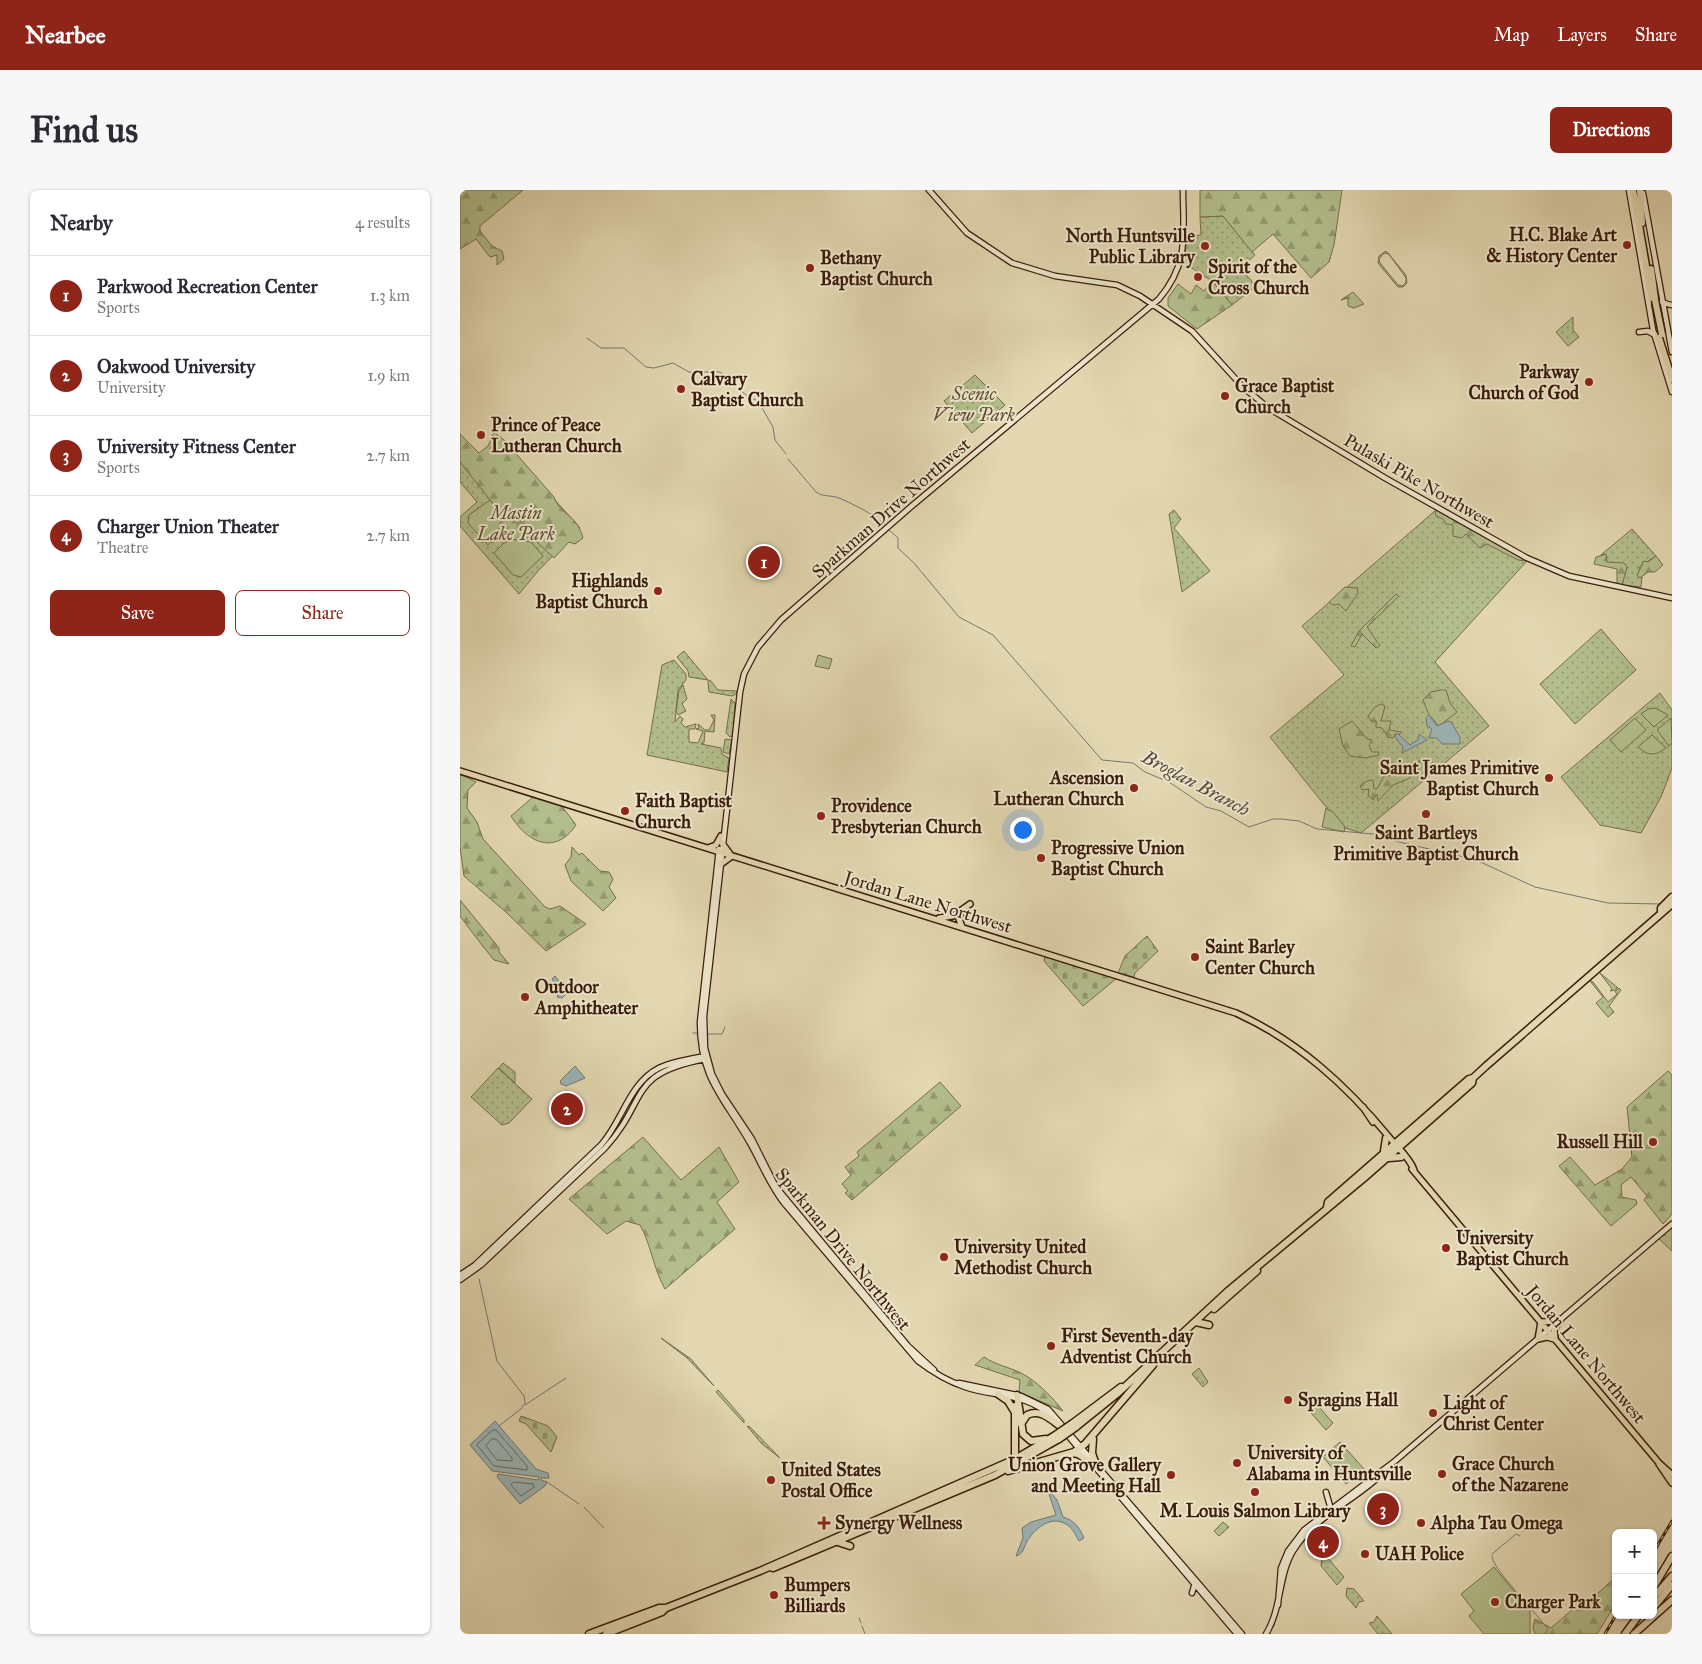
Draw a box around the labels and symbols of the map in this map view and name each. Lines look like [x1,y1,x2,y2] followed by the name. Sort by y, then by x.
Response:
[1486,224,1618,268] place label: H.C. Blake Art & History Center
[1065,225,1197,269] place label: North Huntsville Public Library
[1621,239,1633,251] marker: H.C. Blake Art & History Center
[1199,240,1211,252] marker: North Huntsville Public Library
[820,247,934,291] place label: Bethany Baptist Church
[1208,256,1310,299] place label: Spirit of the Cross Church
[804,262,816,274] marker: Bethany Baptist Church
[1192,271,1204,283] marker: Spirit of the Cross Church
[1469,361,1581,404] place label: Parkway Church of God
[691,368,805,412] place label: Calvary Baptist Church
[1235,375,1335,418] place label: Grace Baptist Church
[1583,376,1595,388] marker: Parkway Church of God
[675,383,687,395] marker: Calvary Baptist Church
[933,383,1015,426] park label: Scenic View Park
[1219,390,1231,402] marker: Grace Baptist Church
[491,414,623,457] place label: Prince of Peace Lutheran Church
[475,429,487,441] marker: Prince of Peace Lutheran Church
[1340,429,1499,533] street label: Pulaski Pike Northwest
[807,433,975,583] street label: Sparkman Drive Northwest
[476,502,555,545] park label: Mastin Lake Park
[748,543,780,581] pin: 1
[535,570,649,614] place label: Highlands Baptist Church
[652,585,664,597] marker: Highlands Baptist Church
[1137,745,1254,821] water label: Broglan Branch
[1380,757,1540,801] place label: Saint James Primitive Baptist Church
[993,767,1125,810] place label: Ascension Lutheran Church
[1543,772,1555,784] marker: Saint James Primitive Baptist Church
[1128,782,1140,794] marker: Ascension Lutheran Church
[635,790,732,833] place label: Faith Baptist Church
[831,795,983,839] place label: Providence Presbyterian Church
[619,805,631,817] marker: Faith Baptist Church
[1420,808,1432,820] marker: Saint Bartleys Primitive Baptist Church
[815,810,827,822] marker: Providence Presbyterian Church
[1010,817,1036,843] your location
[1333,822,1520,866] place label: Saint Bartleys Primitive Baptist Church
[1051,837,1185,881] place label: Progressive Union Baptist Church
[1035,852,1047,864] marker: Progressive Union Baptist Church
[839,865,1015,939] street label: Jordan Lane Northwest
[1205,936,1316,979] place label: Saint Barley Center Church
[1189,951,1201,963] marker: Saint Barley Center Church
[534,976,639,1020] place label: Outdoor Amphitheater
[519,991,531,1003] marker: Outdoor Amphitheater
[551,1090,583,1128] pin: 2
[1556,1131,1644,1153] place label: Russell Hill
[1647,1136,1659,1148] marker: Russell Hill
[771,1163,916,1335] street label: Sparkman Drive Northwest
[1456,1227,1570,1271] place label: University Baptist Church
[954,1236,1093,1279] place label: University United Methodist Church
[1440,1242,1452,1254] marker: University Baptist Church
[938,1251,950,1263] marker: University United Methodist Church
[1520,1279,1651,1429] street label: Jordan Lane Northwest
[1060,1325,1195,1368] place label: First Seventh-day Adventist Church
[1045,1340,1057,1352] marker: First Seventh-day Adventist Church
[1298,1389,1399,1412] place label: Spragins Hall
[1443,1392,1545,1435] place label: Light of Christ Center
[1282,1394,1294,1406] marker: Spragins Hall
[1427,1407,1439,1419] marker: Light of Christ Center
[1246,1442,1412,1485] place label: University of Alabama in Huntsville
[1452,1453,1569,1496] place label: Grace Church of the Nazarene
[1008,1454,1163,1498] place label: Union Grove Gallery and Meeting Hall
[1231,1457,1243,1469] marker: University of Alabama in Huntsville
[781,1459,881,1502] place label: United States Postal Office
[1436,1468,1448,1480] marker: Grace Church of the Nazarene
[1165,1469,1177,1481] marker: Union Grove Gallery and Meeting Hall
[765,1474,777,1486] marker: United States Postal Office
[1249,1486,1261,1498] marker: M. Louis Salmon Library
[1367,1490,1399,1528] pin: 3
[1160,1500,1352,1523] place label: M. Louis Salmon Library
[835,1512,963,1535] place label: Synergy Wellness
[1430,1512,1563,1535] place label: Alpha Tau Omega
[817,1516,831,1530] marker: Synergy Wellness
[1415,1517,1427,1529] marker: Alpha Tau Omega
[1307,1523,1339,1561] pin: 4
[1375,1543,1465,1565] place label: UAH Police
[1359,1548,1371,1560] marker: UAH Police
[784,1574,851,1617] place label: Bumpers Billiards
[768,1589,780,1601] marker: Bumpers Billiards
[1505,1591,1601,1614] place label: Charger Park
[1489,1596,1501,1608] marker: Charger Park

